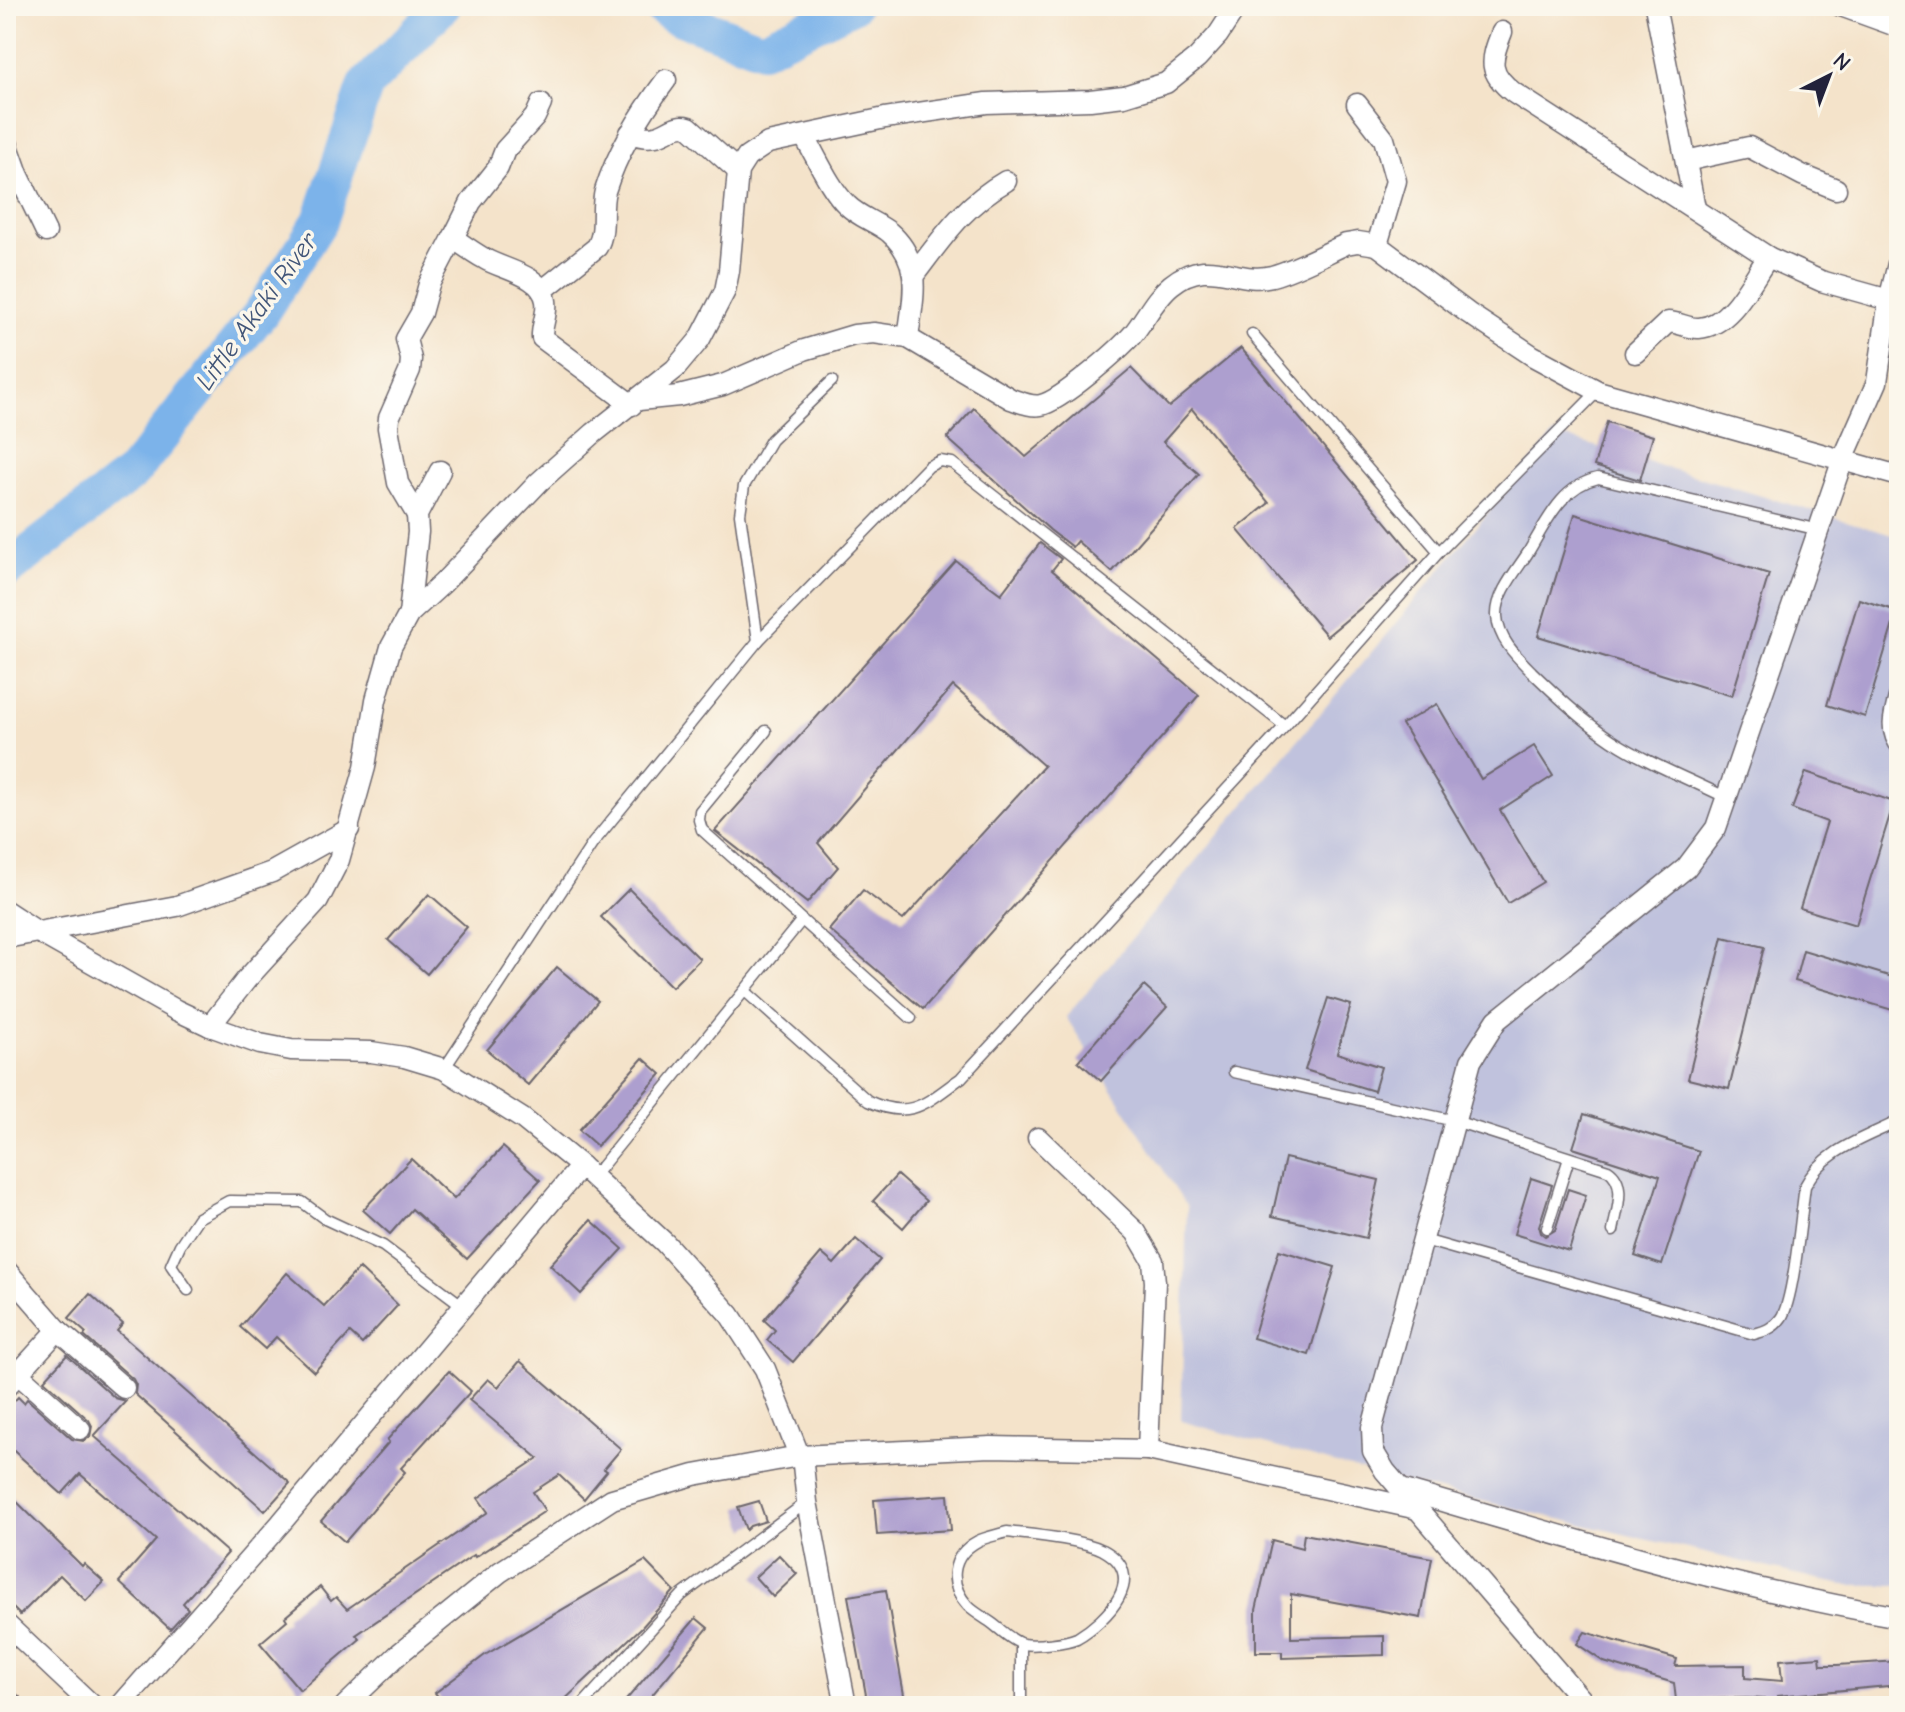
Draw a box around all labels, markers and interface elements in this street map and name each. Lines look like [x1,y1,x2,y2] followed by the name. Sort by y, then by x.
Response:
[1789,36,1869,116] north arrow
[1828,47,1856,76] text: N
[190,226,325,396] water label: Little Akaki River

